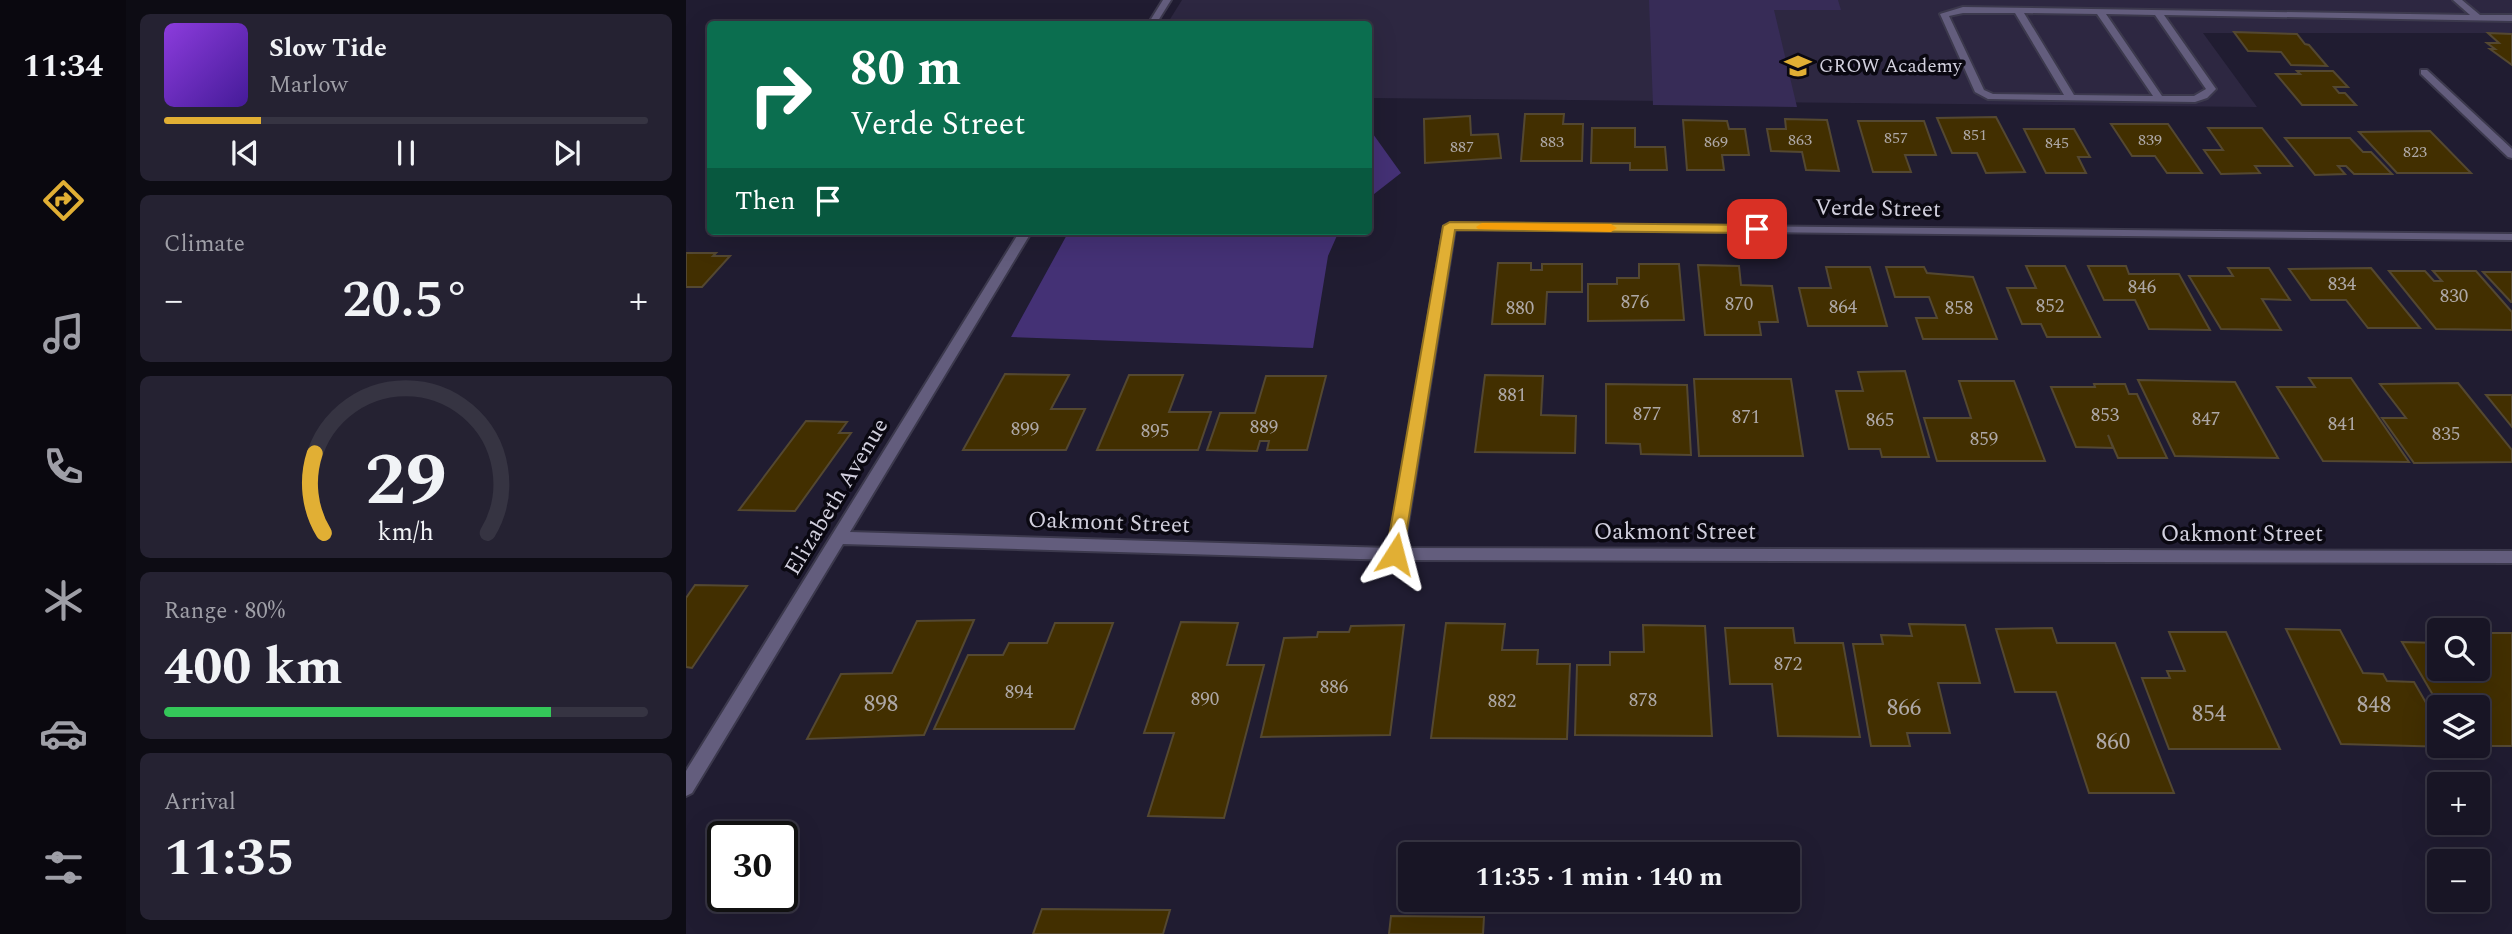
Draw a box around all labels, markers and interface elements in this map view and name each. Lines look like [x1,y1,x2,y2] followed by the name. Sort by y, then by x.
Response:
[269,28,387,68] text: Slow Tide
[850,32,961,107] text: 80 m
[23,42,103,91] text: 11:34
[735,49,826,140] icon: right
[1783,51,1813,81] school or university icon: GROW Academy
[1819,52,1963,81] place label: GROW Academy
[269,68,348,103] text: Marlow
[850,100,1026,149] text: Verde Street
[1963,123,1987,147] house number: 851
[1884,126,1908,150] house number: 857
[1788,128,1812,152] house number: 863
[2138,128,2162,152] house number: 839
[1540,130,1564,154] house number: 883
[1704,130,1728,154] house number: 869
[2045,131,2069,155] house number: 845
[226,134,264,172] icon: previous
[387,134,425,172] icon: pause
[548,134,586,172] icon: next
[1450,135,1474,159] house number: 887
[2403,140,2427,164] house number: 823
[39,176,88,225] icon: directions
[735,181,795,221] text: Then
[809,182,847,220] icon: arrive
[1815,190,1941,228] street label: Verde Street
[1727,199,1787,259] pin
[1738,210,1776,248] icon: arrive
[164,227,245,262] text: Climate
[342,261,470,340] text: 20.5°
[2328,270,2357,299] house number: 834
[164,272,183,330] text: −
[629,272,648,330] text: +
[2128,273,2156,302] house number: 846
[2440,282,2468,311] house number: 830
[1621,288,1649,317] house number: 876
[1725,290,1753,319] house number: 870
[2036,292,2064,321] house number: 852
[1829,293,1858,322] house number: 864
[1506,294,1534,323] house number: 880
[1945,294,1973,323] house number: 858
[39,309,88,358] icon: music
[1498,381,1526,410] house number: 881
[1633,400,1661,429] house number: 877
[2091,401,2120,430] house number: 853
[1732,403,1760,432] house number: 871
[2192,405,2220,434] house number: 847
[1866,406,1894,435] house number: 865
[2328,410,2356,439] house number: 841
[776,411,898,583] street label: Elizabeth Avenue
[1250,413,1278,442] house number: 889
[1011,415,1039,444] house number: 899
[1141,417,1169,446] house number: 895
[2432,420,2460,449] house number: 835
[1970,425,1998,454] house number: 859
[365,426,447,537] text: 29
[39,442,88,491] icon: phone
[1027,503,1191,543] street label: Oakmont Street
[378,514,434,552] text: km/h
[1594,515,1756,550] street label: Oakmont Street
[1358,517,1432,591] position arrow
[2161,517,2323,552] street label: Oakmont Street
[39,576,88,625] icon: climate
[164,594,285,629] text: Range · 80%
[2427,618,2490,912] map controls
[2427,618,2490,681] button: search
[164,628,343,707] text: 400 km
[1774,650,1802,679] house number: 872
[1320,673,1348,702] house number: 886
[1005,678,1034,707] house number: 894
[1191,685,1219,714] house number: 890
[1629,686,1657,715] house number: 878
[864,687,898,722] house number: 898
[1488,687,1516,716] house number: 882
[2357,688,2391,723] house number: 848
[1887,691,1921,726] house number: 866
[2427,695,2490,758] button: layers
[2192,697,2227,732] house number: 854
[39,709,88,758] icon: car
[2096,725,2130,760] house number: 860
[2427,772,2490,835] button: +
[164,785,236,820] text: Arrival
[164,819,295,898] text: 11:35
[707,821,798,912] speed limit sign: 30
[39,843,88,892] icon: filters
[2427,849,2490,912] button: −
[1475,857,1723,897] text: 11:35 · 1 min · 140 m

